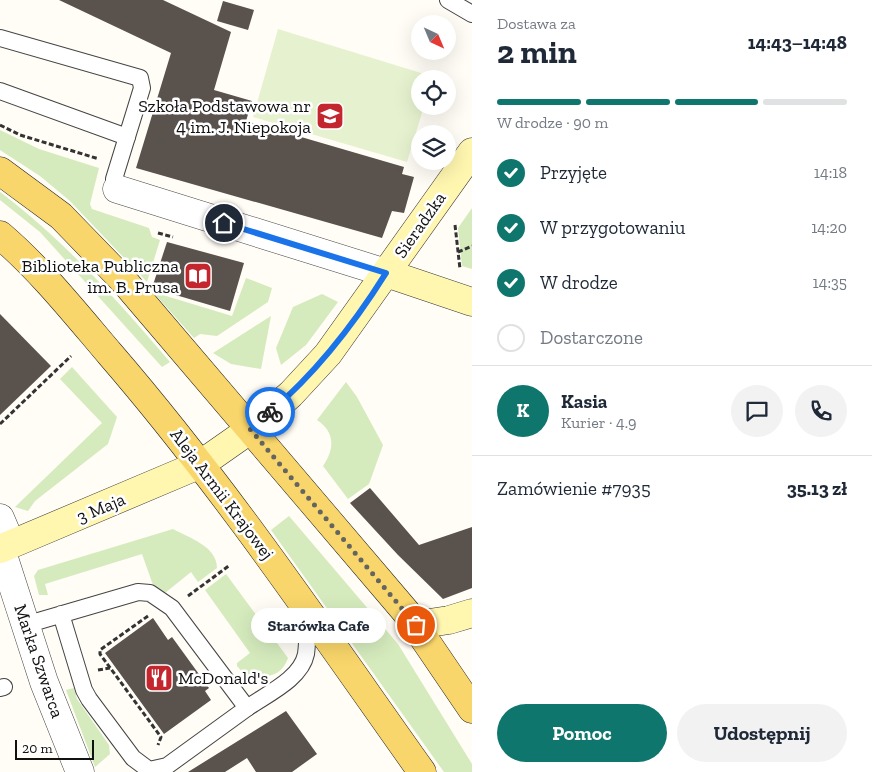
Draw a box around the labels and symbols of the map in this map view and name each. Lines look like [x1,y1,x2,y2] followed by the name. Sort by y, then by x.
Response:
[411,15,456,60] north arrow
[138,95,311,138] place label: Szkoła Podstawowa nr 4 im. J. Niepokoja
[315,101,345,131] school or university icon: Szkoła Podstawowa nr 4 im. J. Niepokoja
[389,187,451,262] street label: Sieradzka
[203,202,245,244] pin
[22,255,179,298] place label: Biblioteka Publiczna im. B. Prusa
[183,261,213,291] library icon: Biblioteka Publiczna im. B. Prusa
[245,387,295,437] courier
[165,424,279,564] street label: Aleja Armii Krajowej
[73,488,129,528] street label: 3 Maja
[9,601,69,721] street label: Marka Szwarca
[395,604,437,646] pin
[251,608,386,642] callout: Starówka Cafe
[144,663,174,693] restaurant icon: McDonald's
[178,667,268,689] place label: McDonald's
[15,737,94,760] scale bar

